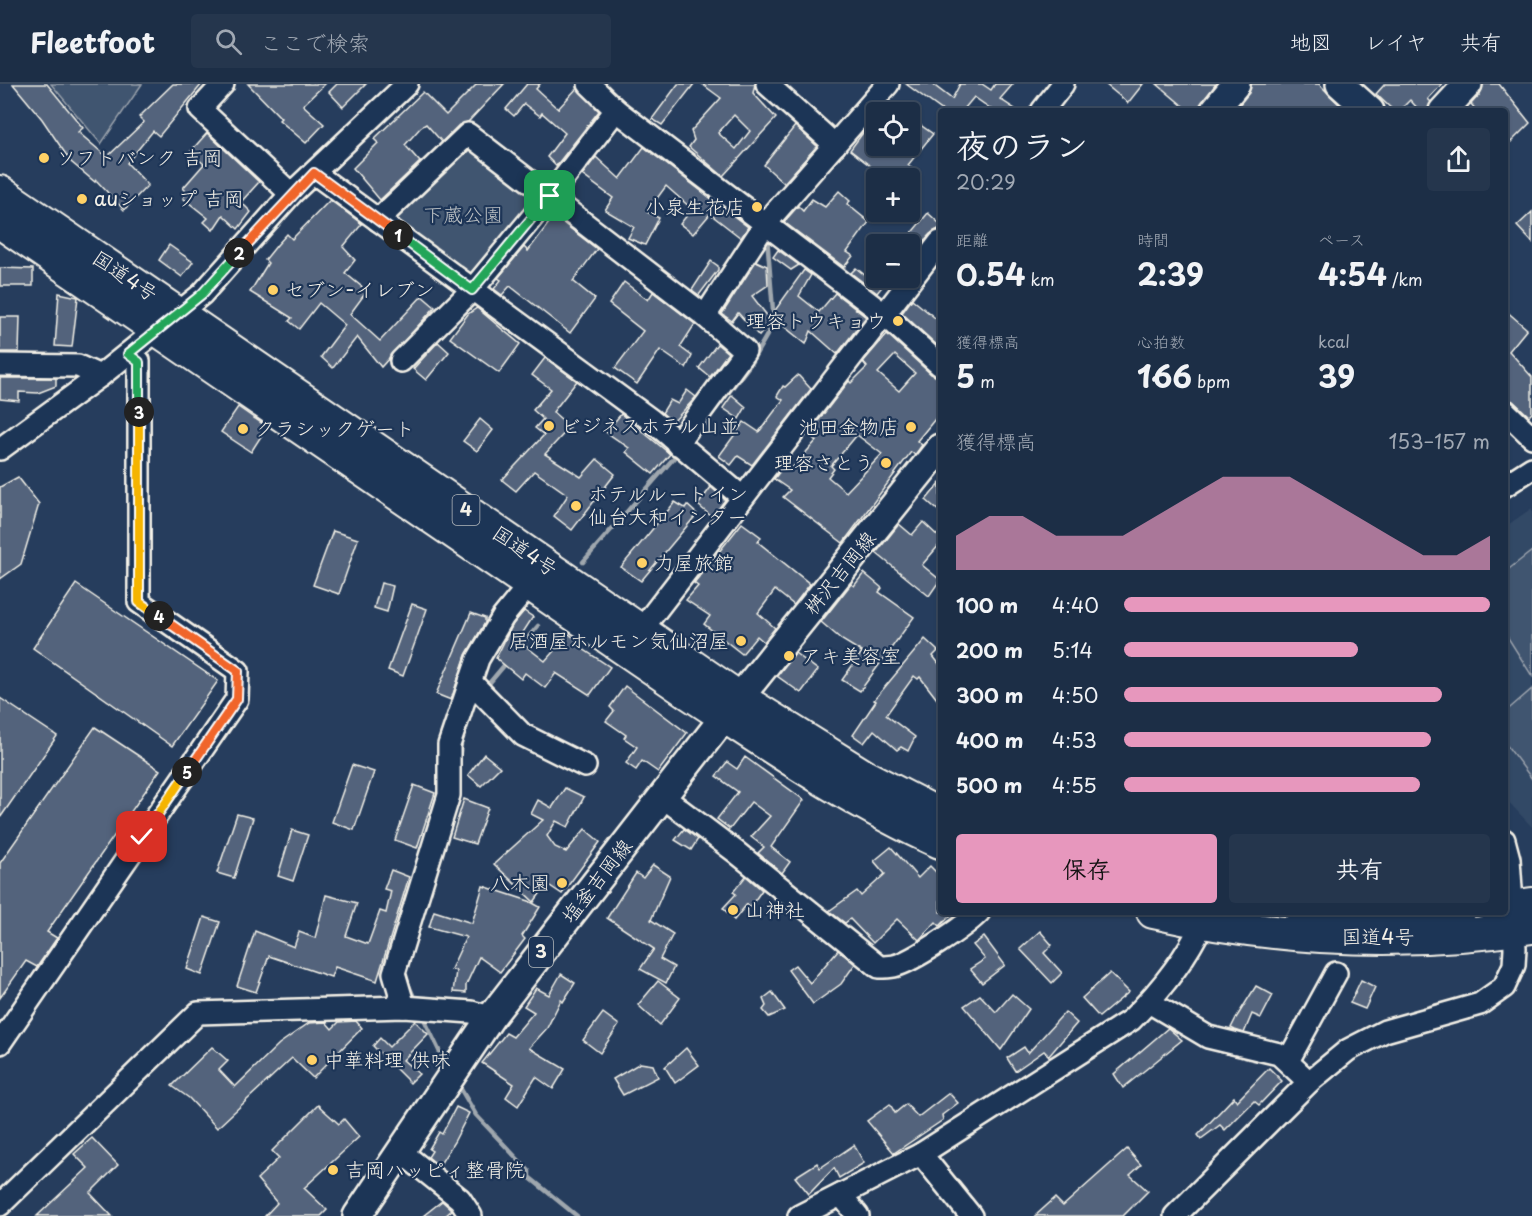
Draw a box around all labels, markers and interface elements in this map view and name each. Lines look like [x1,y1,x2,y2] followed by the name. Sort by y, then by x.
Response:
[191,14,611,68] search box
[30,20,155,63] text: Fleetfoot
[212,25,245,58] icon: search
[260,25,370,58] text: ここで検索
[1290,25,1332,57] text: 地図
[1365,25,1427,57] text: レイヤ
[1460,25,1502,57] text: 共有
[866,102,920,288] map controls
[866,102,920,156] button: locate
[956,119,1088,169] text: 夜のラン
[1427,128,1490,191] button: share
[56,142,223,172] place label: ソフトバンク 吉岡
[37,151,51,165] marker: ソフトバンク 吉岡
[956,167,1016,197] text: 20:29
[866,168,920,222] button: +
[524,170,575,221] pin
[533,179,566,212] icon: arrive
[94,183,244,213] place label: auショップ 吉岡
[645,191,745,221] place label: 小泉生花店
[75,192,89,206] marker: auショップ 吉岡
[423,199,503,229] park label: 下蔵公園
[750,200,764,214] marker: 小泉生花店
[383,220,413,250] pin: 1
[394,223,402,247] text: 1
[956,227,988,251] text: 距離
[1137,227,1169,251] text: 時間
[1318,227,1365,251] text: ペース
[866,234,920,288] button: −
[224,238,254,268] pin: 2
[233,241,245,265] text: 2
[87,242,164,308] street label: 国道4号
[956,251,1025,296] text: 0.54
[1137,251,1204,296] text: 2:39
[1318,251,1387,296] text: 4:54
[1025,267,1055,291] text: km
[1387,267,1423,291] text: /km
[285,274,435,304] place label: セブン-イレブン
[266,283,280,297] marker: セブン-イレブン
[746,305,886,335] place label: 理容トウキョウ
[891,314,905,328] marker: 理容トウキョウ
[956,329,1020,353] text: 獲得標高
[1137,329,1185,353] text: 心拍数
[1318,329,1350,353] text: kcal
[956,353,975,398] text: 5
[1137,353,1192,398] text: 166
[1318,353,1355,398] text: 39
[975,369,995,393] text: m
[1192,369,1230,393] text: bpm
[124,397,154,427] pin: 3
[134,400,144,424] text: 3
[561,410,739,440] place label: ビジネスホテル山並
[799,411,899,441] place label: 池田金物店
[255,413,415,443] place label: クラシックゲート
[542,419,556,433] marker: ビジネスホテル山並
[904,420,918,434] marker: 池田金物店
[236,422,250,436] marker: クラシックゲート
[956,426,1036,456] text: 獲得標高
[1388,426,1490,456] text: 153–157 m
[774,447,874,477] place label: 理容さとう
[879,456,893,470] marker: 理容さとう
[588,478,748,531] place label: ホテルルートイン 仙台大和インター
[452,495,480,525] road number: 4
[569,499,583,513] marker: ホテルルートイン 仙台大和インター
[487,517,564,583] street label: 国道4号
[796,524,882,621] street label: 桝沢吉岡線
[654,547,734,577] place label: 力屋旅館
[635,556,649,570] marker: 力屋旅館
[956,590,1018,620] text: 100 m
[1052,590,1099,620] text: 4:40
[144,601,174,631] pin: 4
[154,604,164,628] text: 4
[509,625,729,655] place label: 居酒屋ホルモン気仙沼屋
[734,634,748,648] marker: 居酒屋ホルモン気仙沼屋
[956,635,1023,665] text: 200 m
[1052,635,1093,665] text: 5:14
[801,640,901,670] place label: アキ美容室
[782,649,796,663] marker: アキ美容室
[956,680,1024,710] text: 300 m
[1052,680,1098,710] text: 4:50
[956,725,1024,755] text: 400 m
[1052,725,1097,755] text: 4:53
[172,757,202,787] pin: 5
[182,760,192,784] text: 5
[956,770,1023,800] text: 500 m
[1052,770,1097,800] text: 4:55
[116,811,167,862] pin
[125,820,158,853] icon: check
[554,832,639,929] street label: 塩釜吉岡線
[956,834,1217,903] button: 保存
[1229,834,1490,903] button: 共有
[490,867,550,897] place label: 八木園
[555,876,569,890] marker: 八木園
[745,894,805,924] place label: 山神社
[726,903,740,917] marker: 山神社
[1341,921,1415,951] street label: 国道4号
[529,937,553,967] road number: 3
[324,1044,451,1074] place label: 中華料理 供味
[305,1053,319,1067] marker: 中華料理 供味
[345,1154,525,1184] place label: 吉岡ハッピィ整骨院
[326,1163,340,1177] marker: 吉岡ハッピィ整骨院

